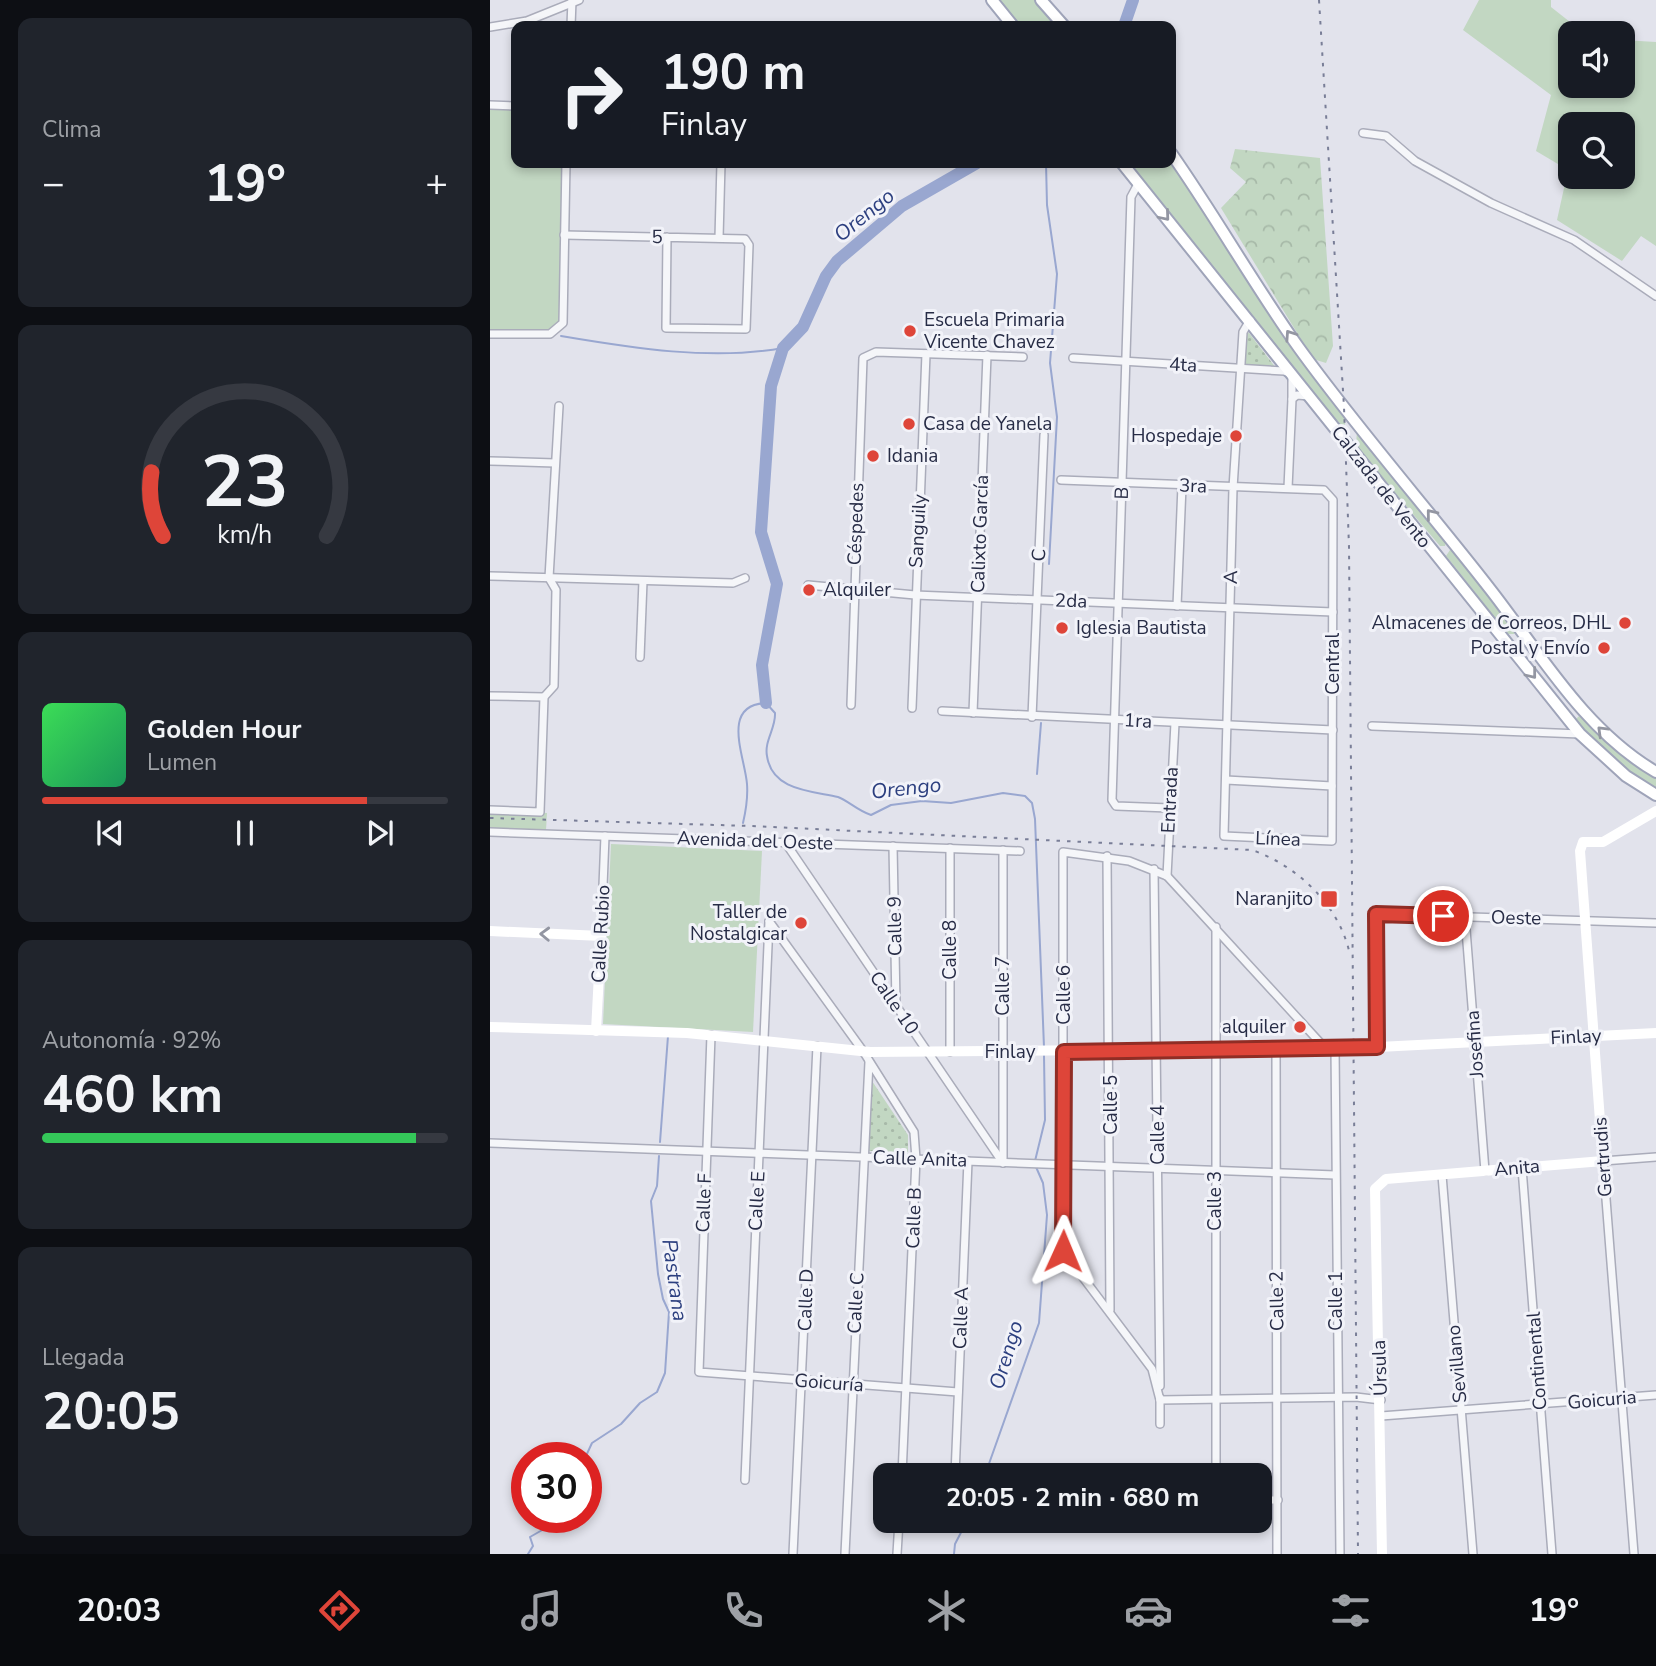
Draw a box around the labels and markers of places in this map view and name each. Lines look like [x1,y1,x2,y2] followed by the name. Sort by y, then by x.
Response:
[923,307,1065,355] place label: Escuela Primaria Vicente Chavez
[902,323,918,339] marker: Escuela Primaria Vicente Chavez
[923,411,1052,437] place label: Casa de Yanela
[901,416,917,432] marker: Casa de Yanela
[1131,423,1222,449] place label: Hospedaje
[1228,428,1244,444] marker: Hospedaje
[887,443,938,469] place label: Idania
[865,448,881,464] marker: Idania
[823,577,891,603] place label: Alquiler
[801,582,817,598] marker: Alquiler
[1372,610,1612,636] place label: Almacenes de Correos, DHL
[1076,615,1207,641] place label: Iglesia Bautista
[1617,615,1633,631] marker: Almacenes de Correos, DHL
[1054,620,1070,636] marker: Iglesia Bautista
[1470,635,1590,661] place label: Postal y Envío
[1596,640,1612,656] marker: Postal y Envío
[1235,886,1313,912] place label: Naranjito
[1413,886,1473,946] pin
[1319,889,1339,909] marker: Naranjito
[690,899,787,947] place label: Taller de Nostalgicar
[793,915,809,931] marker: Taller de Nostalgicar
[1222,1014,1286,1040] place label: alquiler
[1292,1019,1308,1035] marker: alquiler

